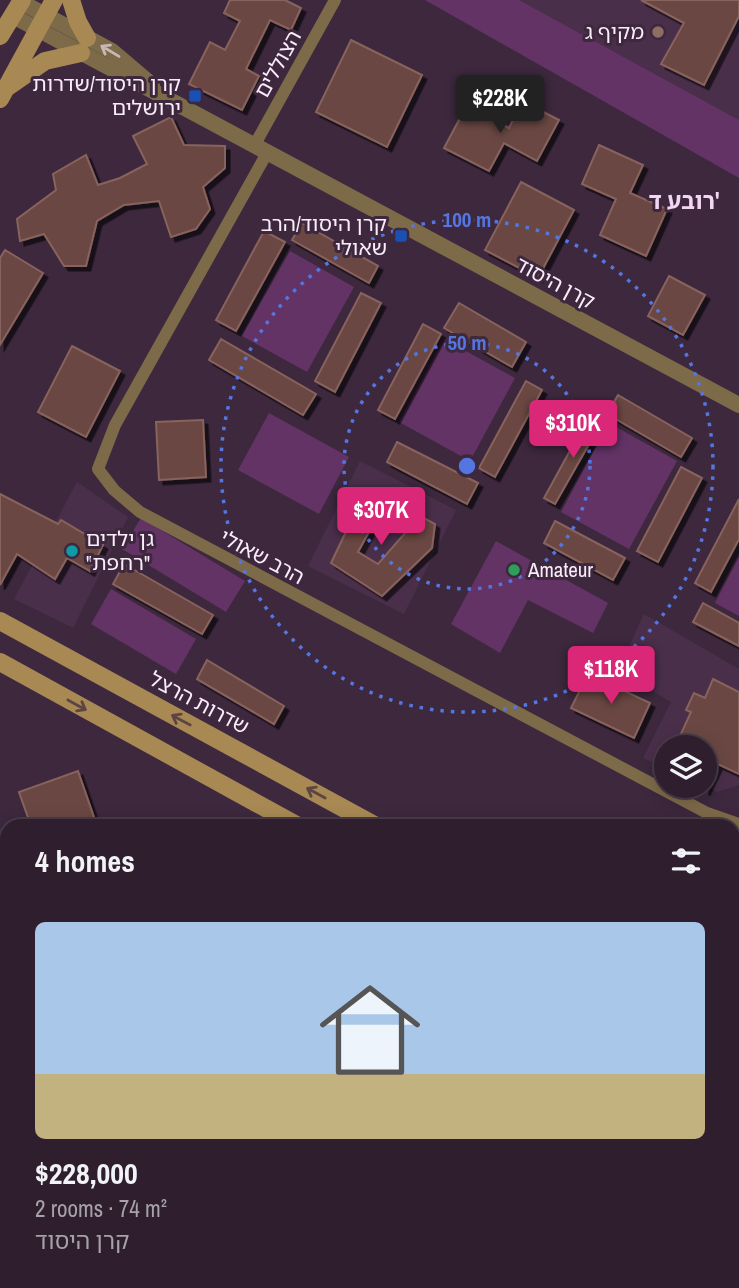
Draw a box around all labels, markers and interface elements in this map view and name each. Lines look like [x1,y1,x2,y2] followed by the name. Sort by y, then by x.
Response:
[585,17,644,46] place label: מקיף ג
[650,24,666,40] marker: מקיף ג
[247,25,308,103] street label: הצוללים
[100,44,120,58] one-way arrow
[32,69,181,122] place label: קרן היסוד/שדרות ירושלים
[451,76,549,135] pin: $228K
[472,82,528,113] text: $228K
[187,88,203,104] marker: קרן היסוד/שדרות ירושלים
[648,185,720,216] district label: רובע ד'
[443,205,491,234] text: 100 m
[261,209,387,262] place label: קרן היסוד/הרב שאולי
[393,228,409,244] marker: קרן היסוד/הרב שאולי
[510,250,600,316] street label: קרן היסוד
[447,328,487,357] text: 50 m
[524,400,622,460] pin: $310K
[545,407,601,438] text: $310K
[455,454,479,478] centre of rings
[332,488,430,547] pin: $307K
[353,494,409,525] text: $307K
[215,522,310,591] street label: הרב שאולי
[86,524,154,577] place label: גן ילדים "רחפת"
[64,543,80,559] marker: גן ילדים "רחפת"
[527,555,593,584] place label: Amateur
[506,562,522,578] marker: Amateur
[562,646,660,706] pin: $118K
[584,653,638,684] text: $118K
[144,664,254,741] street label: שדרות הרצל
[67,698,87,712] one-way arrow
[172,713,192,727] one-way arrow
[654,735,717,798] map controls
[654,735,717,798] button: layers
[306,786,327,799] one-way arrow
[35,841,135,881] text: 4 homes
[667,842,705,880] icon: filters
[307,967,433,1093] icon: home
[35,1153,138,1193] text: $228,000
[35,1193,167,1224] text: 2 rooms · 74 m²
[35,1225,129,1256] text: קרן היסוד

